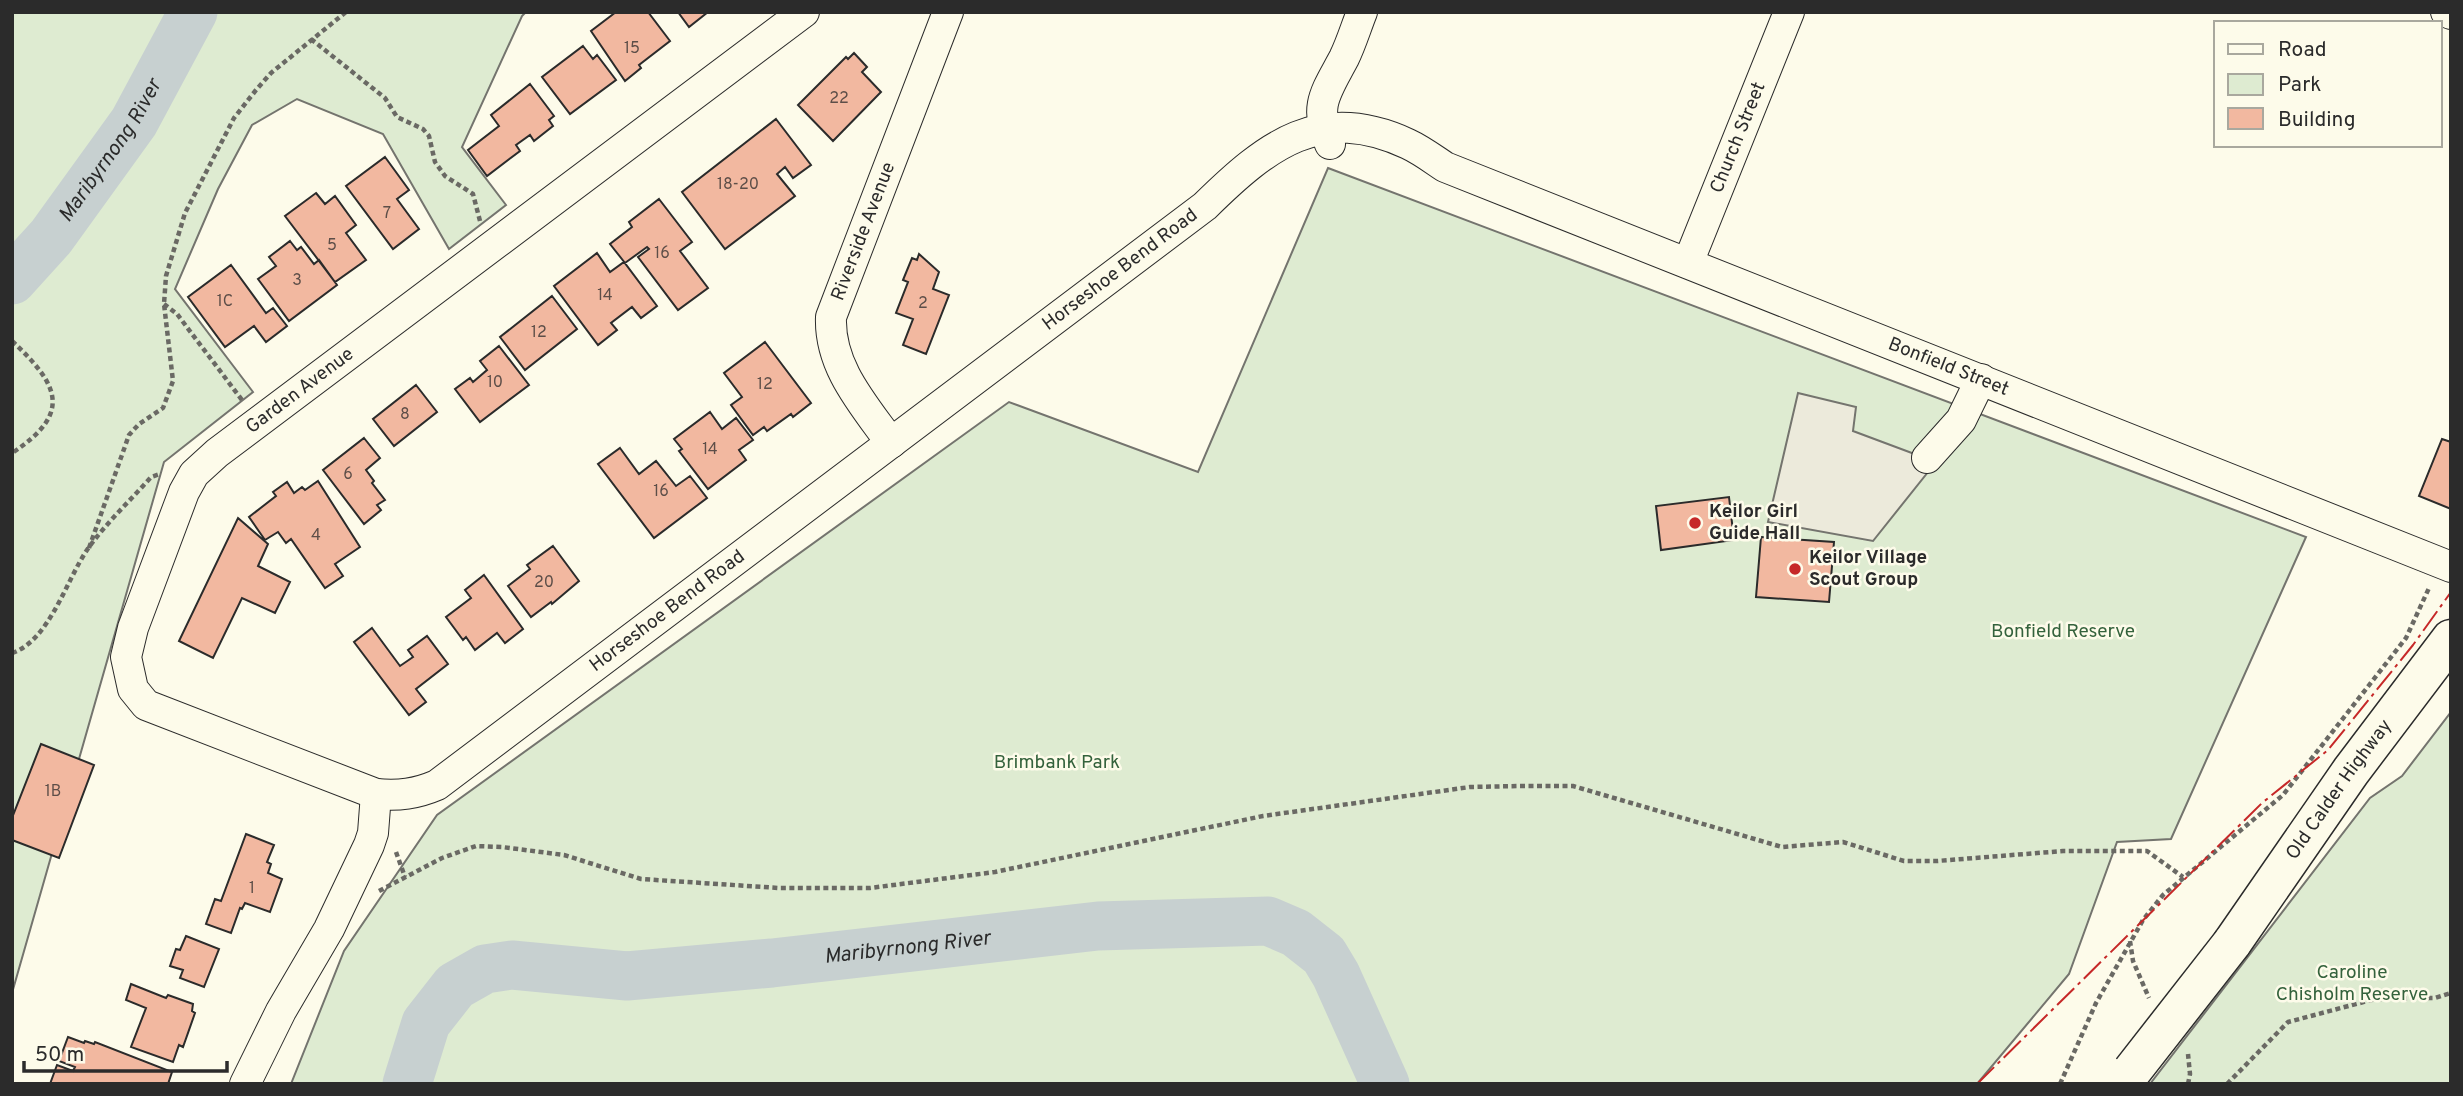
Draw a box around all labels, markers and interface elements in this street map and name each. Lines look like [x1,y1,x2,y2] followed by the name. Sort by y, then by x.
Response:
[2214,21,2442,147] legend
[2278,37,2327,64] text: Road
[624,39,640,59] house number: 15
[2278,72,2321,99] text: Park
[53,73,169,228] water label: Maribyrnong River
[1705,79,1772,197] street label: Church Street
[829,89,849,109] house number: 22
[2278,107,2356,134] text: Building
[826,159,901,304] street label: Riverside Avenue
[717,175,759,195] house number: 18-20
[383,204,391,224] house number: 7
[1038,204,1203,336] street label: Horseshoe Bend Road
[327,236,337,256] house number: 5
[654,244,670,264] house number: 16
[292,271,302,291] house number: 3
[597,286,613,306] house number: 14
[217,292,233,312] house number: 1C
[918,294,928,314] house number: 2
[531,323,547,343] house number: 12
[1885,332,2012,402] street label: Bonfield Street
[241,343,359,439] street label: Garden Avenue
[487,373,503,393] house number: 10
[757,375,773,395] house number: 12
[400,405,410,425] house number: 8
[702,440,718,460] house number: 14
[343,465,353,485] house number: 6
[653,482,669,502] house number: 16
[1709,500,1800,546] place label: Keilor Girl Guide Hall
[1687,515,1703,531] marker: Keilor Girl Guide Hall
[311,526,321,546] house number: 4
[585,545,750,678] street label: Horseshoe Bend Road
[1809,546,1927,592] place label: Keilor Village Scout Group
[1787,561,1803,577] marker: Keilor Village Scout Group
[534,573,554,593] house number: 20
[1991,620,2135,644] park label: Bonfield Reserve
[2281,715,2398,865] street label: Old Calder Highway
[994,751,1120,775] park label: Brimbank Park
[45,782,61,802] house number: 1B
[249,879,255,899] house number: 1
[823,925,994,970] water label: Maribyrnong River
[2276,961,2428,1007] park label: Caroline Chisholm Reserve
[24,1030,228,1074] scale bar
[35,1042,84,1069] text: 50 m

